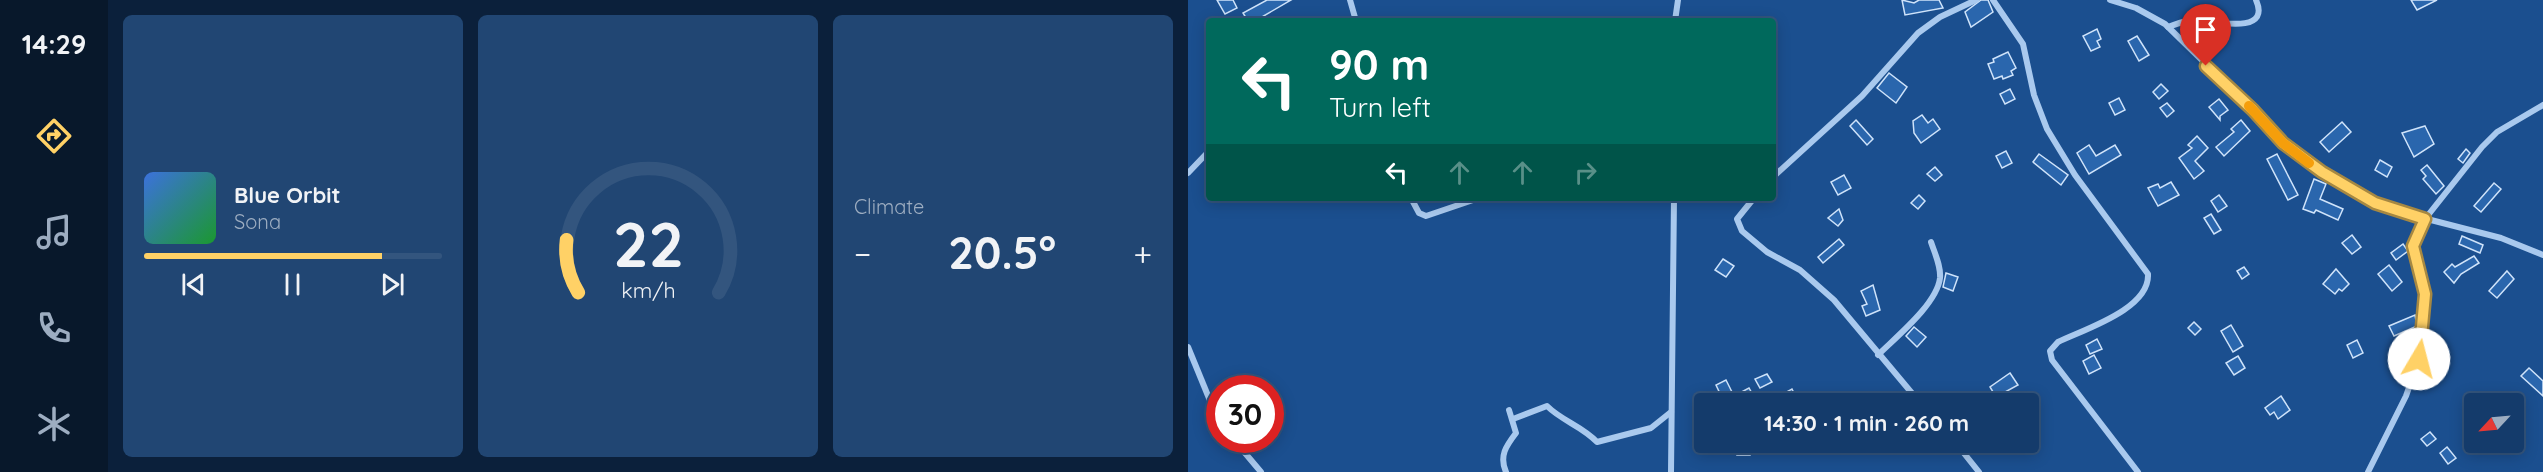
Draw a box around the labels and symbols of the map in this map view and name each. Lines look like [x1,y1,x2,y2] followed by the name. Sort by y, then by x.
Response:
[2180,4,2231,66] pin
[2387,327,2451,391] position arrow
[1206,375,1284,453] speed limit sign: 30
[2464,393,2524,453] north arrow

